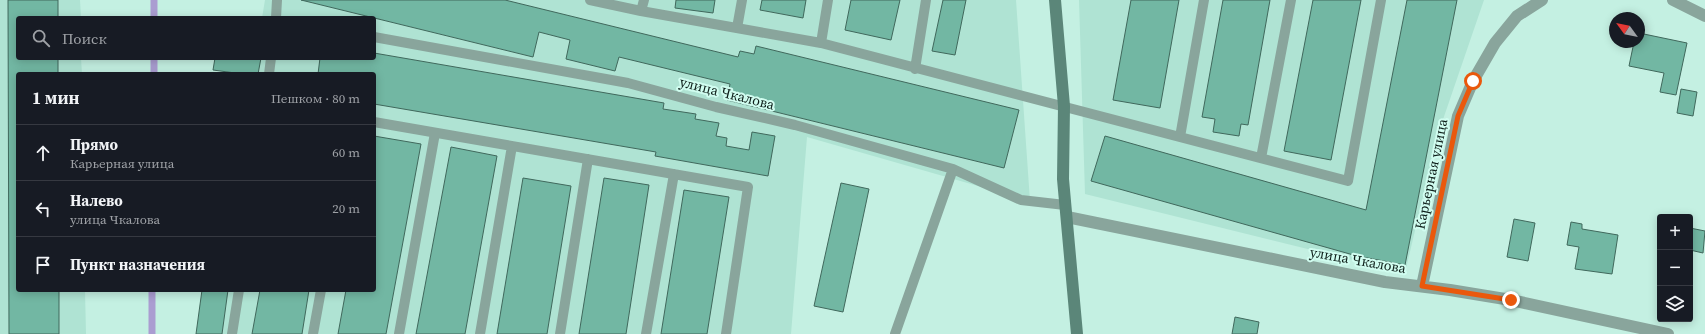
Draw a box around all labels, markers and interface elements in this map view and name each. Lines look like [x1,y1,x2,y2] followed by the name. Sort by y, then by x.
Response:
[1609,12,1645,48] north arrow
[16,16,376,60] search box
[30,27,52,49] icon: search
[62,28,107,49] text: Поиск
[677,72,777,115] street label: улица Чкалова
[1464,72,1482,90] route start
[32,86,80,110] text: 1 мин
[271,90,360,107] text: Пешком · 80 m
[1410,116,1453,231] street label: Карьерная улица
[70,134,118,155] text: Прямо
[32,142,54,164] icon: ahead
[332,144,360,161] text: 60 m
[70,155,174,172] text: Карьерная улица
[70,190,123,211] text: Налево
[32,198,54,220] icon: left
[332,200,360,217] text: 20 m
[70,211,160,228] text: улица Чкалова
[1657,214,1693,322] map controls
[1657,214,1693,250] button: +
[1308,242,1408,278] street label: улица Чкалова
[1657,250,1693,286] button: −
[32,254,54,276] icon: arrive
[70,254,205,275] text: Пункт назначения
[1657,286,1693,322] button: layers
[1502,291,1520,309] route end

